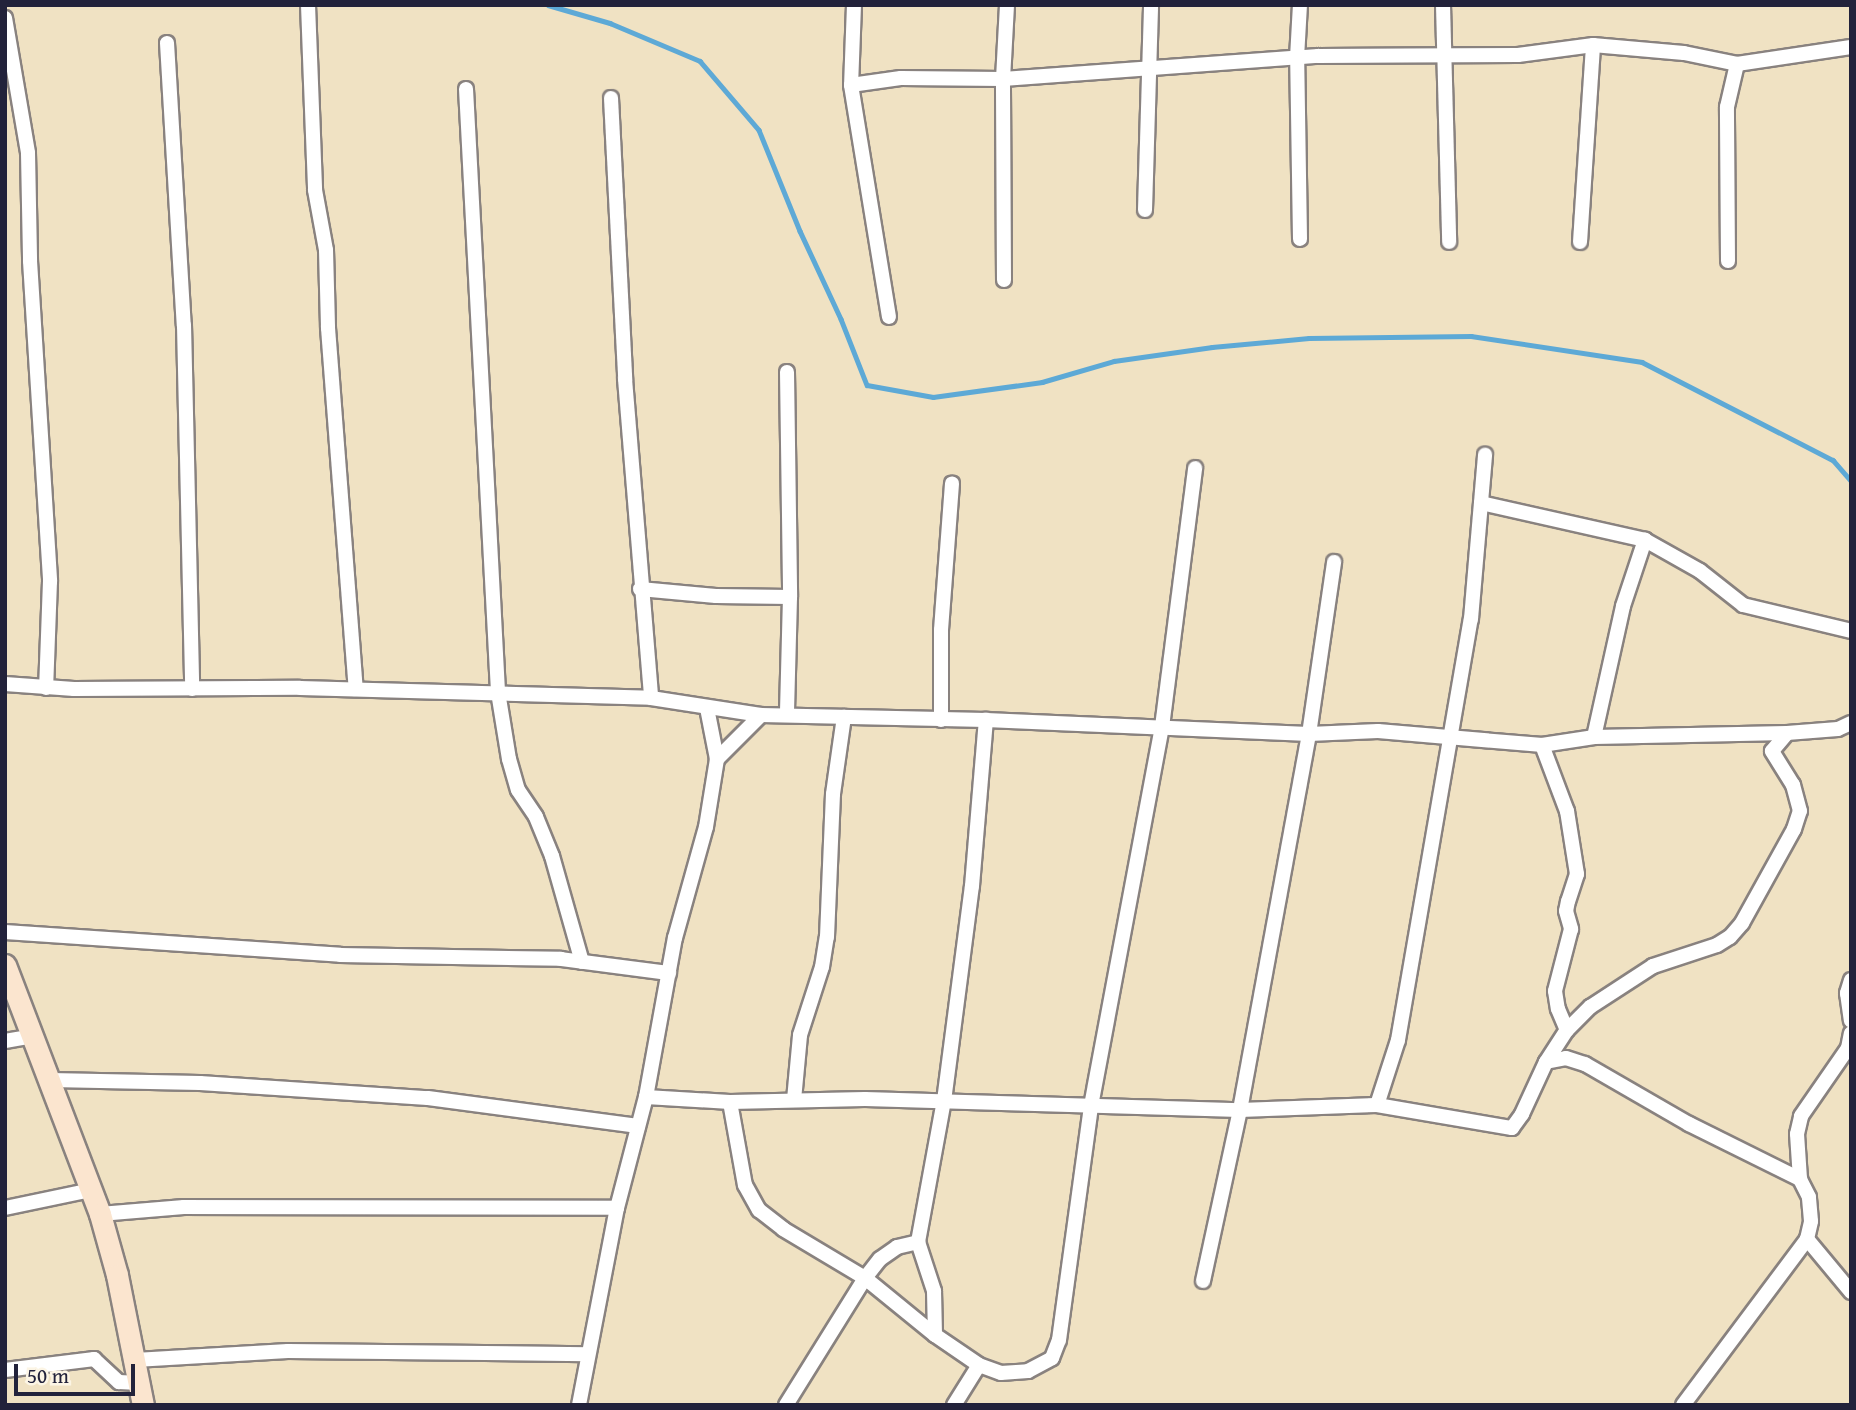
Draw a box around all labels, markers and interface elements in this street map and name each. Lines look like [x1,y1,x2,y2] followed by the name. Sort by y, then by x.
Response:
[18,1350,138,1394] scale bar
[27,1360,69,1391] text: 50 m

